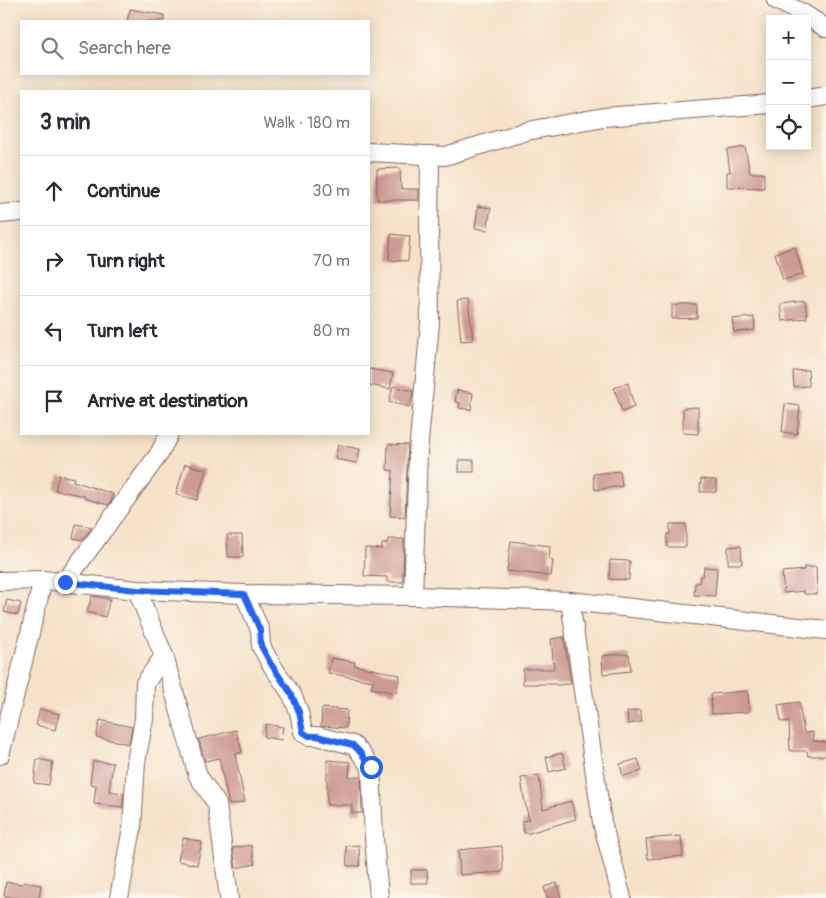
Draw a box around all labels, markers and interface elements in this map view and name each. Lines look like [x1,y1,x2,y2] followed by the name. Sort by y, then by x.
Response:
[766,15,811,150] map controls
[766,15,811,60] button: +
[20,20,370,75] search box
[38,34,66,62] icon: search
[78,36,171,60] text: Search here
[766,60,811,105] button: −
[766,105,811,150] button: locate
[40,109,90,136] text: 3 min
[263,113,350,133] text: Walk · 180 m
[40,177,68,205] icon: ahead
[87,179,160,203] text: Continue
[312,181,350,201] text: 30 m
[40,247,68,275] icon: right
[87,249,165,273] text: Turn right
[313,251,350,271] text: 70 m
[40,317,68,345] icon: left
[87,319,157,343] text: Turn left
[313,321,350,341] text: 80 m
[40,387,68,415] icon: arrive
[87,389,248,413] text: Arrive at destination
[54,571,77,594] route end
[360,756,383,779] route start

